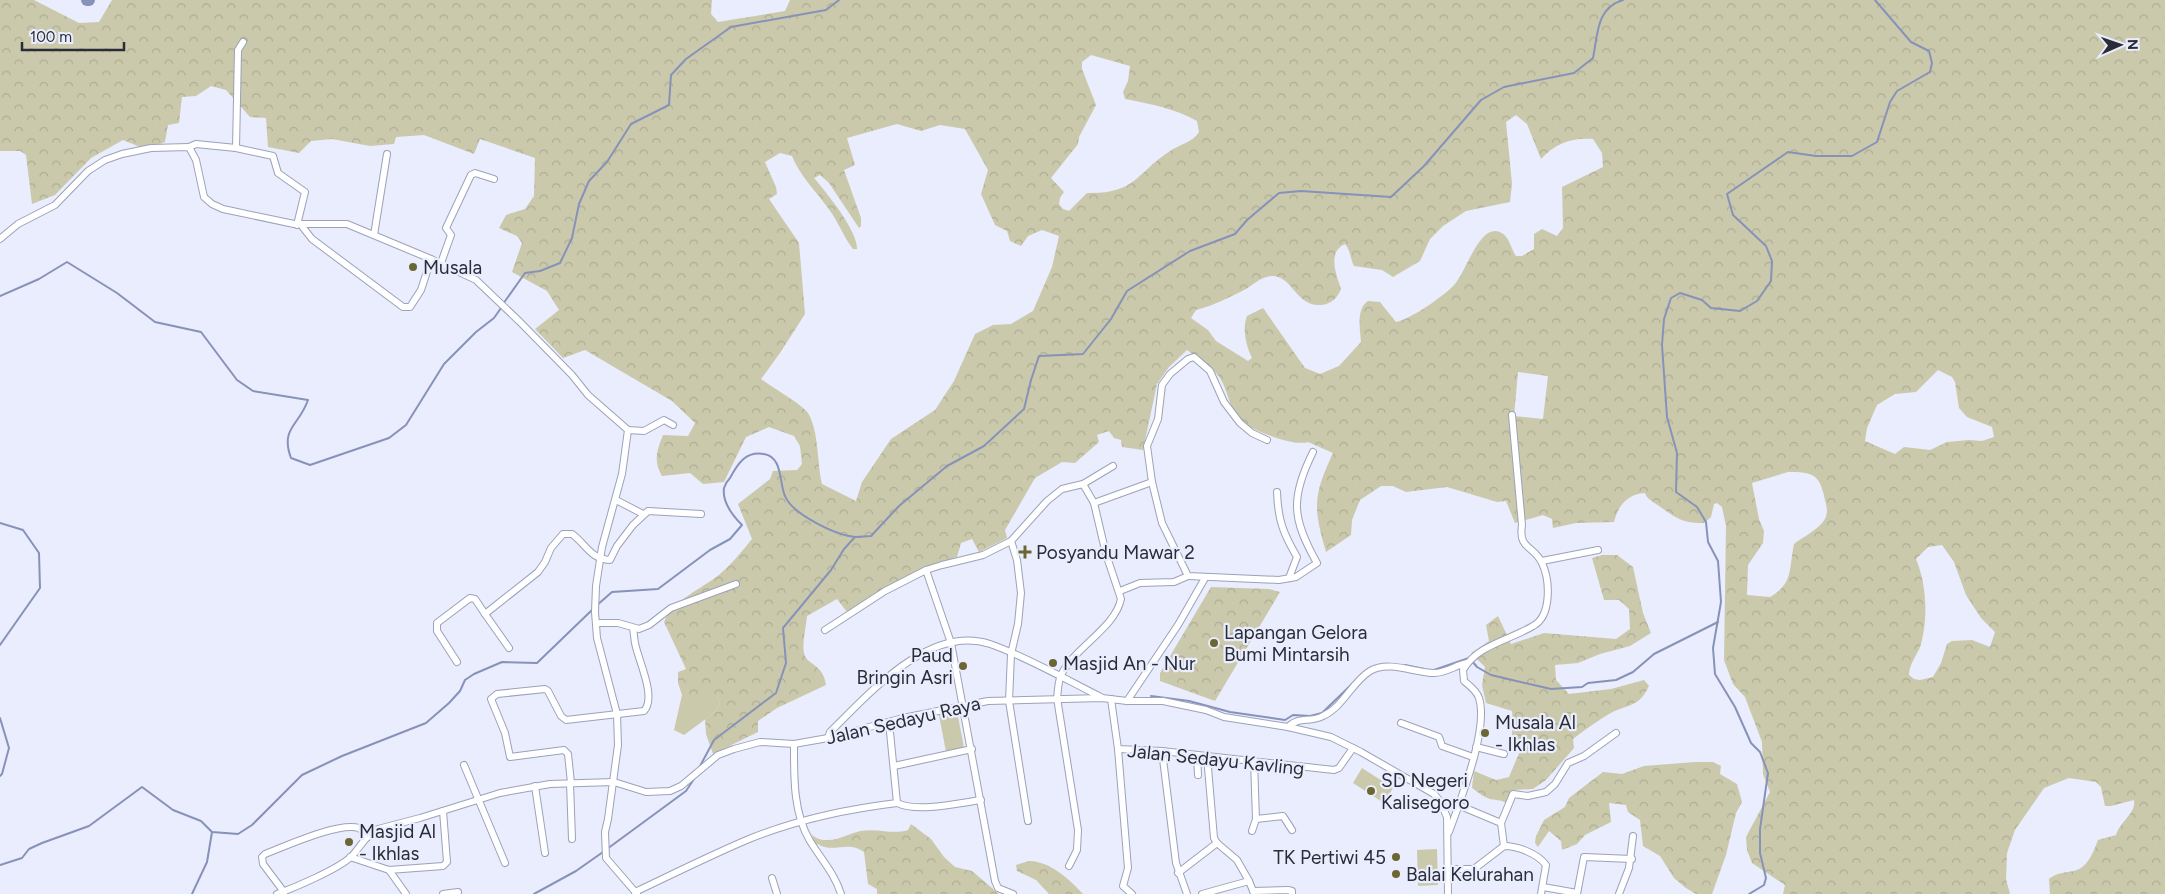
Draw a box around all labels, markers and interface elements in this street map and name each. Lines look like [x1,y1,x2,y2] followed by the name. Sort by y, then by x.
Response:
[22,20,125,52] scale bar
[2095,20,2145,70] north arrow
[30,28,72,46] text: 100 m
[2124,39,2141,50] text: N
[423,256,482,279] place label: Musala
[407,261,419,273] marker: Musala
[1036,541,1195,564] place label: Posyandu Mawar 2
[1018,545,1032,559] marker: Posyandu Mawar 2
[1224,621,1367,666] place label: Lapangan Gelora Bumi Mintarsih
[1208,637,1220,649] marker: Lapangan Gelora Bumi Mintarsih
[857,644,953,689] place label: Paud Bringin Asri
[1063,652,1196,675] place label: Masjid An - Nur
[1047,657,1059,669] marker: Masjid An - Nur
[957,660,969,672] marker: Paud Bringin Asri
[824,692,982,749] street label: Jalan Sedayu Raya
[1495,711,1576,756] place label: Musala Al - Ikhlas
[1479,727,1491,739] marker: Musala Al - Ikhlas
[1126,739,1306,780] street label: Jalan Sedayu Kavling
[1381,769,1470,814] place label: SD Negeri Kalisegoro
[1365,785,1377,797] marker: SD Negeri Kalisegoro
[359,820,436,865] place label: Masjid Al - Ikhlas
[343,836,355,848] marker: Masjid Al - Ikhlas
[1273,846,1386,869] place label: TK Pertiwi 45
[1390,851,1402,863] marker: TK Pertiwi 45
[1406,863,1534,886] place label: Balai Kelurahan
[1390,868,1402,880] marker: Balai Kelurahan

